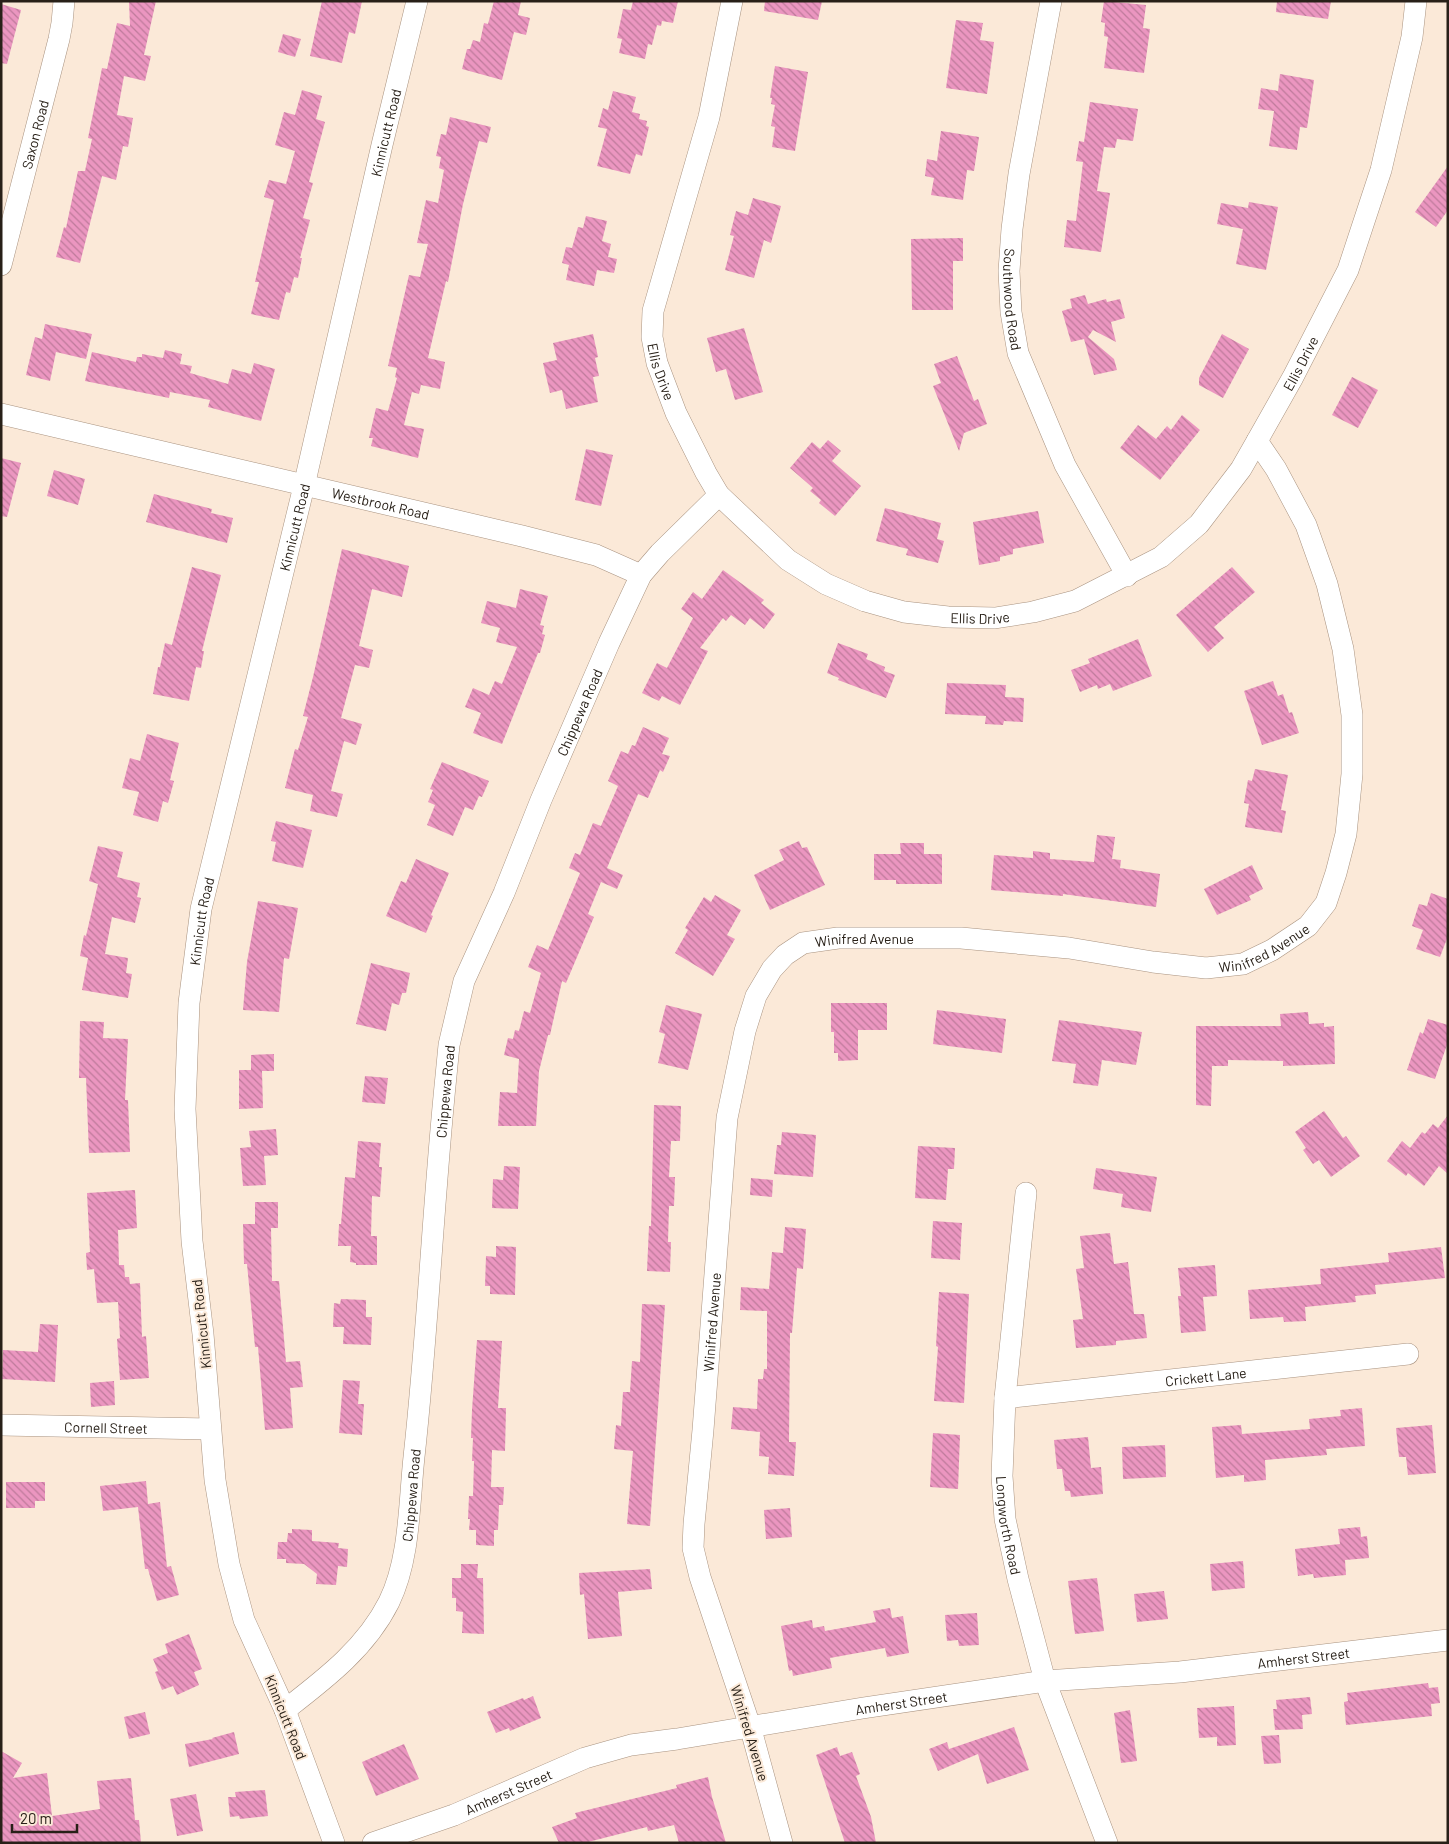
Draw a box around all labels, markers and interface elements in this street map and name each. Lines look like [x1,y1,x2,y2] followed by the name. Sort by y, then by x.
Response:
[367,87,404,178] street label: Kinnicutt Road
[18,98,52,171] street label: Saxon Road
[1000,248,1026,352] street label: Southwood Road
[1279,333,1321,394] street label: Ellis Drive
[645,341,679,402] street label: Ellis Drive
[275,482,313,573] street label: Kinnicutt Road
[330,483,431,523] street label: Westbrook Road
[950,607,1011,627] street label: Ellis Drive
[553,666,605,758] street label: Chippewa Road
[185,875,217,966] street label: Kinnicutt Road
[1218,919,1312,975] street label: Winifred Avenue
[814,930,914,950] street label: Winifred Avenue
[432,1044,457,1139] street label: Chippewa Road
[699,1272,724,1372] street label: Winifred Avenue
[188,1279,214,1369] street label: Kinnicutt Road
[1164,1363,1247,1389] street label: Crickett Lane
[64,1418,148,1436] street label: Cornell Street
[398,1448,423,1543] street label: Chippewa Road
[994,1475,1025,1576] street label: Longworth Road
[1256,1643,1351,1671] street label: Amherst Street
[261,1672,311,1762] street label: Kinnicutt Road
[727,1683,773,1783] street label: Winifred Avenue
[854,1687,949,1718] street label: Amherst Street
[462,1765,554,1818] street label: Amherst Street
[12,1802,78,1834] scale bar
[20,1809,52,1827] text: 20 m

